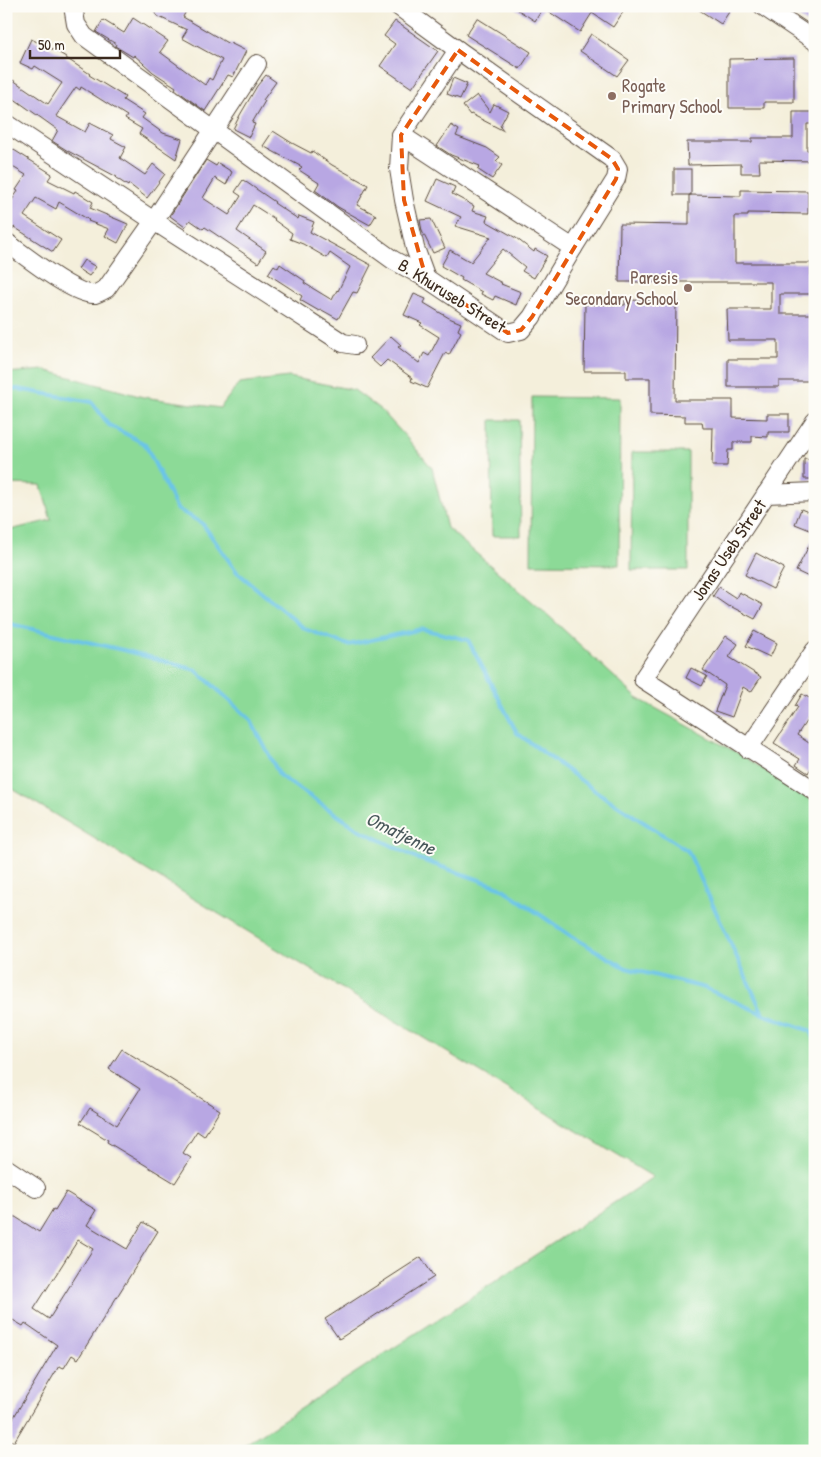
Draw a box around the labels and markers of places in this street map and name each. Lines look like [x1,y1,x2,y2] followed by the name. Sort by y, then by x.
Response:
[622,73,722,119] place label: Rogate Primary School
[606,90,618,102] marker: Rogate Primary School
[565,265,678,311] place label: Paresis Secondary School
[682,282,694,294] marker: Paresis Secondary School

